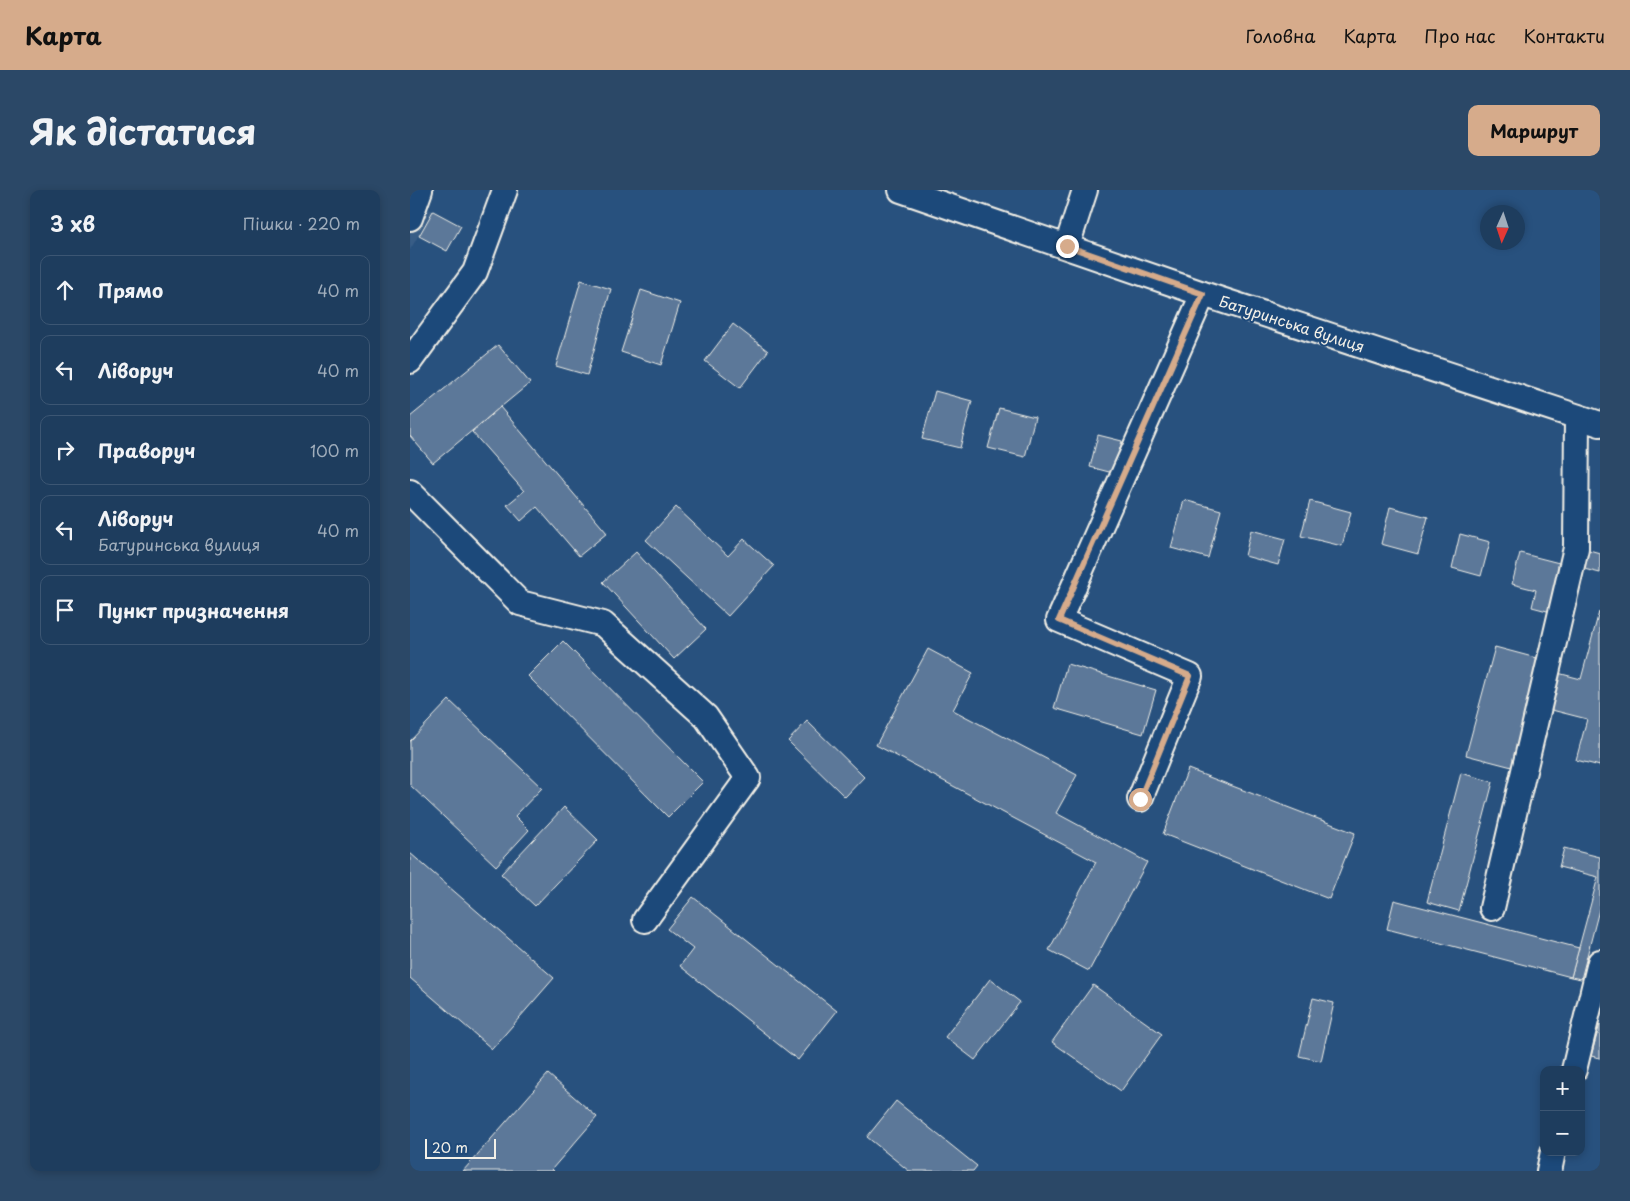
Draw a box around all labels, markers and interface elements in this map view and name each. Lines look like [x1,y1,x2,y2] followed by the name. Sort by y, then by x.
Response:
[25,17,102,53] text: Карта
[1245,22,1315,49] text: Головна
[1343,22,1396,49] text: Карта
[1424,22,1496,49] text: Про нас
[1524,22,1605,49] text: Контакти
[30,104,256,157] text: Як дістатися
[1468,105,1600,156] button: Маршрут
[1480,205,1525,250] north arrow
[50,207,95,239] text: 3 хв
[243,211,360,235] text: Пішки · 220 m
[1056,235,1079,258] route end
[51,276,79,304] icon: ahead
[98,276,163,304] text: Прямо
[317,278,359,302] text: 40 m
[1216,289,1368,357] street label: Батуринська вулиця
[51,356,79,384] icon: left
[98,356,174,384] text: Ліворуч
[317,358,359,382] text: 40 m
[51,436,79,464] icon: right
[98,436,195,464] text: Праворуч
[310,438,359,462] text: 100 m
[98,504,174,532] text: Ліворуч
[51,516,79,544] icon: left
[317,518,359,542] text: 40 m
[98,532,260,556] text: Батуринська вулиця
[51,596,79,624] icon: arrive
[98,596,289,624] text: Пункт призначення
[1129,788,1152,811] route start
[1540,1066,1585,1156] map controls
[1540,1066,1585,1111] button: +
[1540,1111,1585,1156] button: −
[425,1136,496,1159] scale bar
[432,1137,468,1158] text: 20 m

